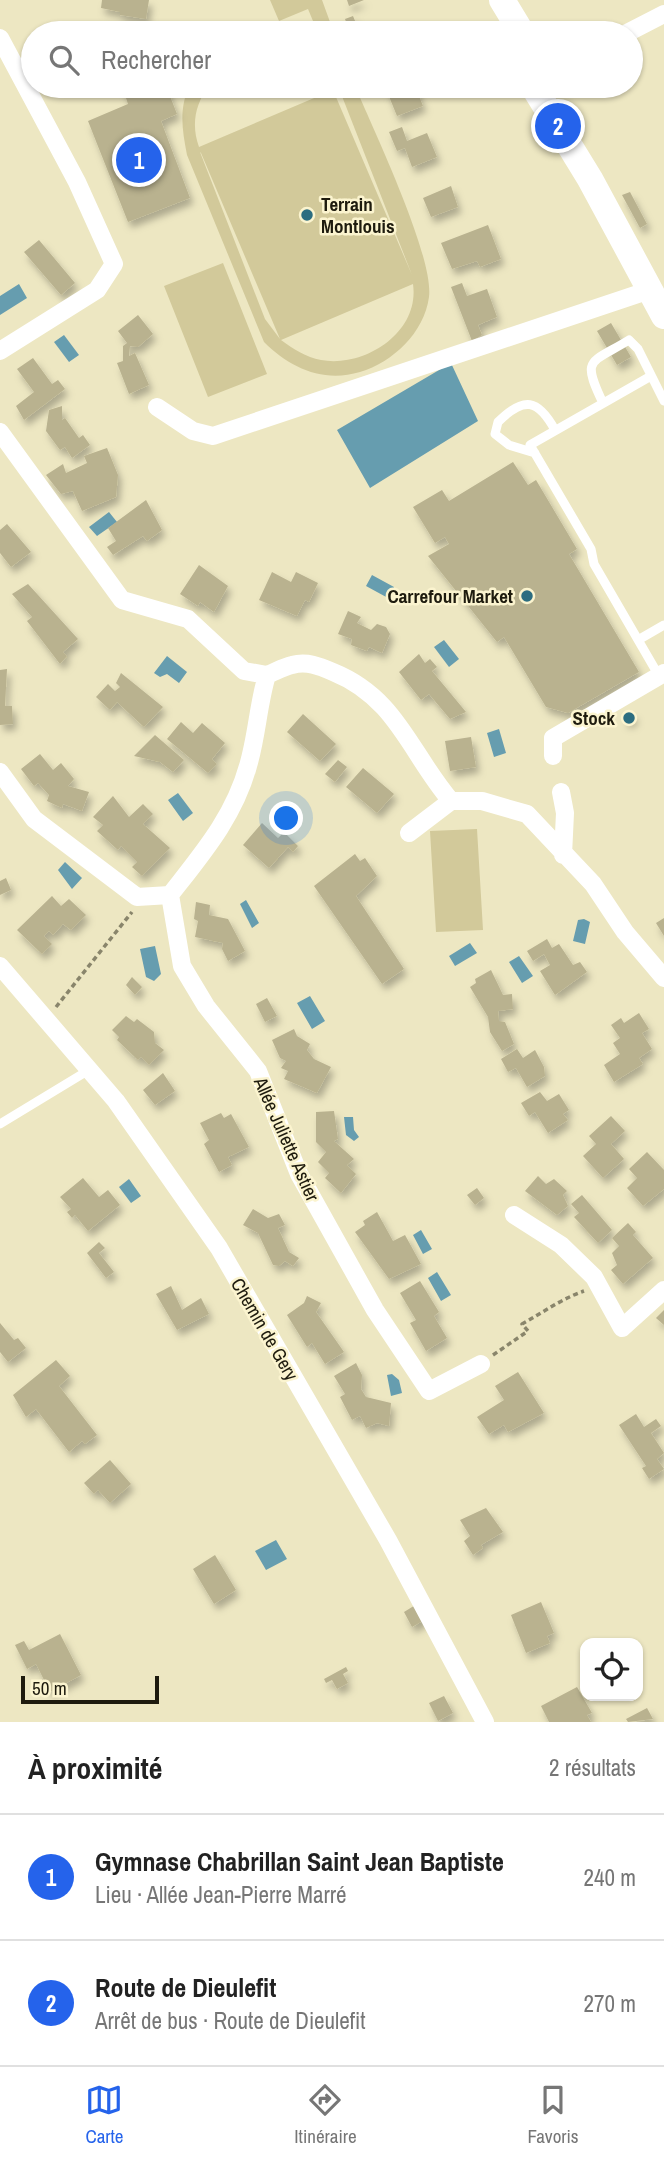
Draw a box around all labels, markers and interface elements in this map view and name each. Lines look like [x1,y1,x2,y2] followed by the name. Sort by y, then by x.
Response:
[21,21,643,98] search box
[45,41,83,79] icon: search
[101,42,211,77] text: Rechercher
[535,100,581,152] pin: 2
[116,134,162,186] pin: 1
[321,191,395,239] place label: Terrain Montlouis
[299,207,315,223] marker: Terrain Montlouis
[387,583,513,609] place label: Carrefour Market
[519,588,535,604] marker: Carrefour Market
[573,705,615,731] place label: Stock
[621,710,637,726] marker: Stock
[269,801,303,835] your location
[248,1072,326,1206] street label: Allée Juliette Astier
[225,1273,305,1385] street label: Chemin de Gery
[580,1638,643,1701] map controls
[580,1638,643,1701] button: locate
[21,1673,159,1705] scale bar
[32,1675,67,1701] text: 50 m
[28,1748,162,1788] text: À proximité
[549,1752,636,1783] text: 2 résultats
[95,1844,504,1879] text: Gymnase Chabrillan Saint Jean Baptiste
[46,1862,56,1893] text: 1
[584,1862,636,1893] text: 240 m
[95,1879,347,1910] text: Lieu · Allée Jean-Pierre Marré
[95,1970,276,2005] text: Route de Dieulefit
[46,1988,56,2019] text: 2
[584,1988,636,2019] text: 270 m
[95,2005,366,2036] text: Arrêt de bus · Route de Dieulefit
[85,2081,124,2149] tab: Carte
[294,2081,357,2149] tab: Itinéraire
[527,2081,579,2149] tab: Favoris

